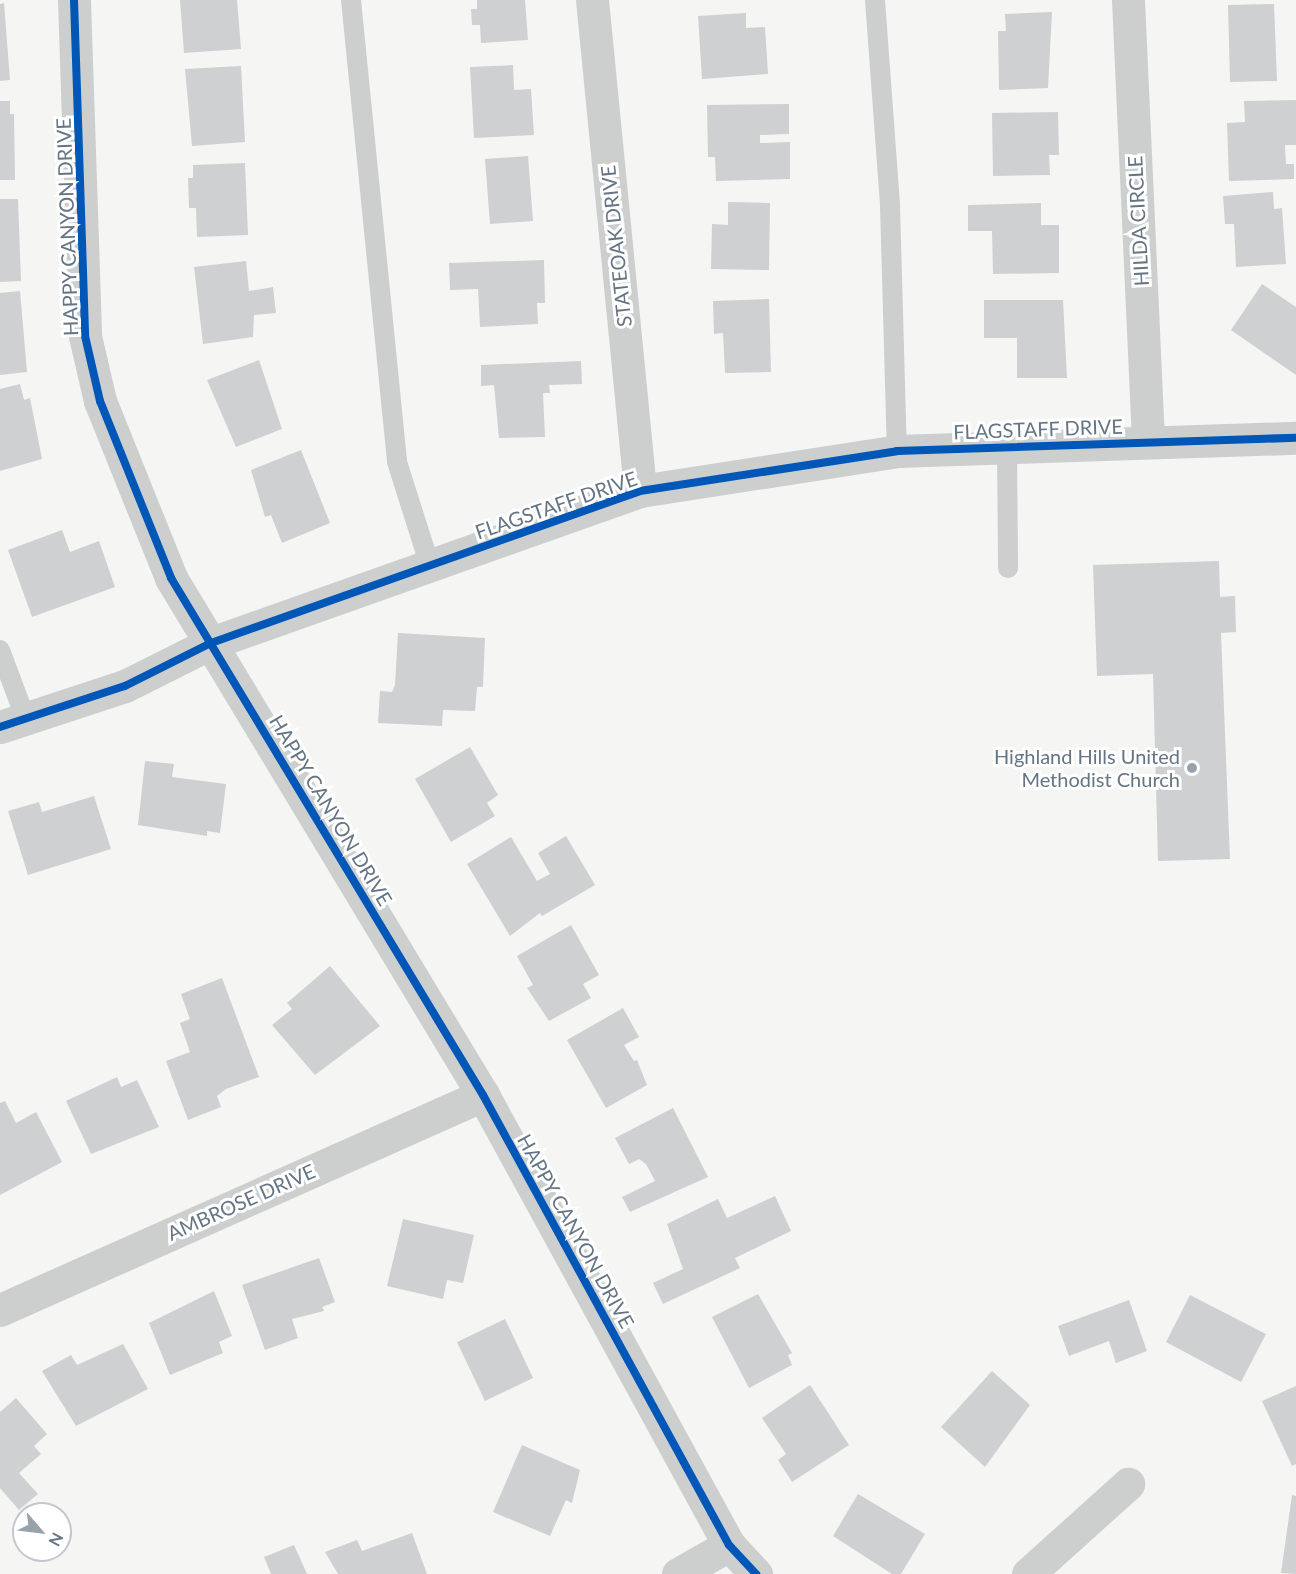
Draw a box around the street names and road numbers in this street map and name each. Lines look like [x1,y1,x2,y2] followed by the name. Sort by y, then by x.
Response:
[51,117,83,337] street label: HAPPY CANYON DRIVE
[1123,155,1153,287] street label: HILDA CIRCLE
[596,164,636,328] street label: STATEOAK DRIVE
[952,414,1124,444] street label: FLAGSTAFF DRIVE
[472,466,640,544] street label: FLAGSTAFF DRIVE
[264,710,398,910] street label: HAPPY CANYON DRIVE
[512,1129,640,1333] street label: HAPPY CANYON DRIVE
[163,1159,319,1245] street label: AMBROSE DRIVE

